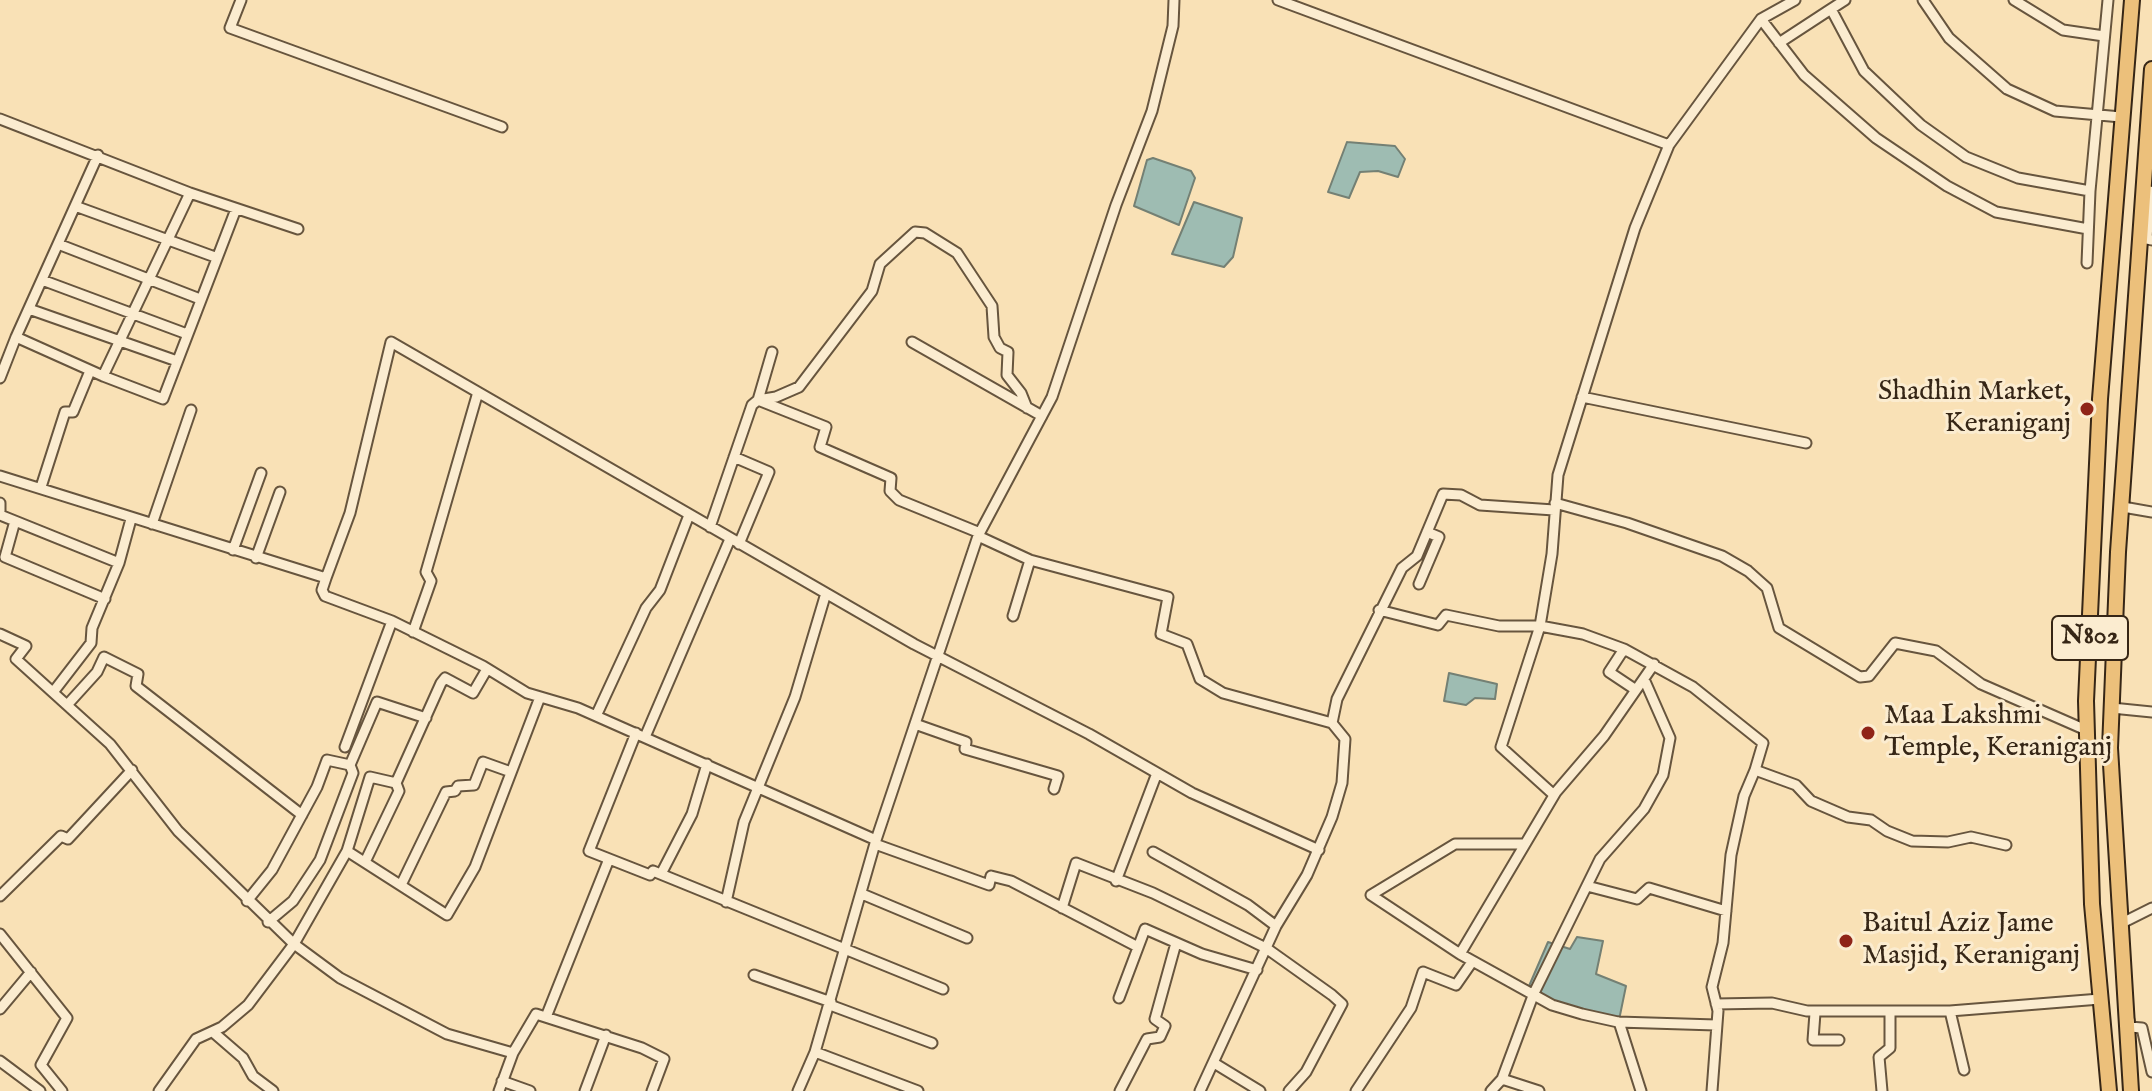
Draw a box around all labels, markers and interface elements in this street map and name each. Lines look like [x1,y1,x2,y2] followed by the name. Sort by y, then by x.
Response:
[1878,376,2071,442] place label: Shadhin Market, Keraniganj
[2078,400,2096,418] marker: Shadhin Market, Keraniganj
[2052,616,2128,660] road number: N802
[1884,700,2112,766] place label: Maa Lakshmi Temple, Keraniganj
[1859,724,1877,742] marker: Maa Lakshmi Temple, Keraniganj
[1862,908,2080,974] place label: Baitul Aziz Jame Masjid, Keraniganj
[1837,932,1855,950] marker: Baitul Aziz Jame Masjid, Keraniganj

